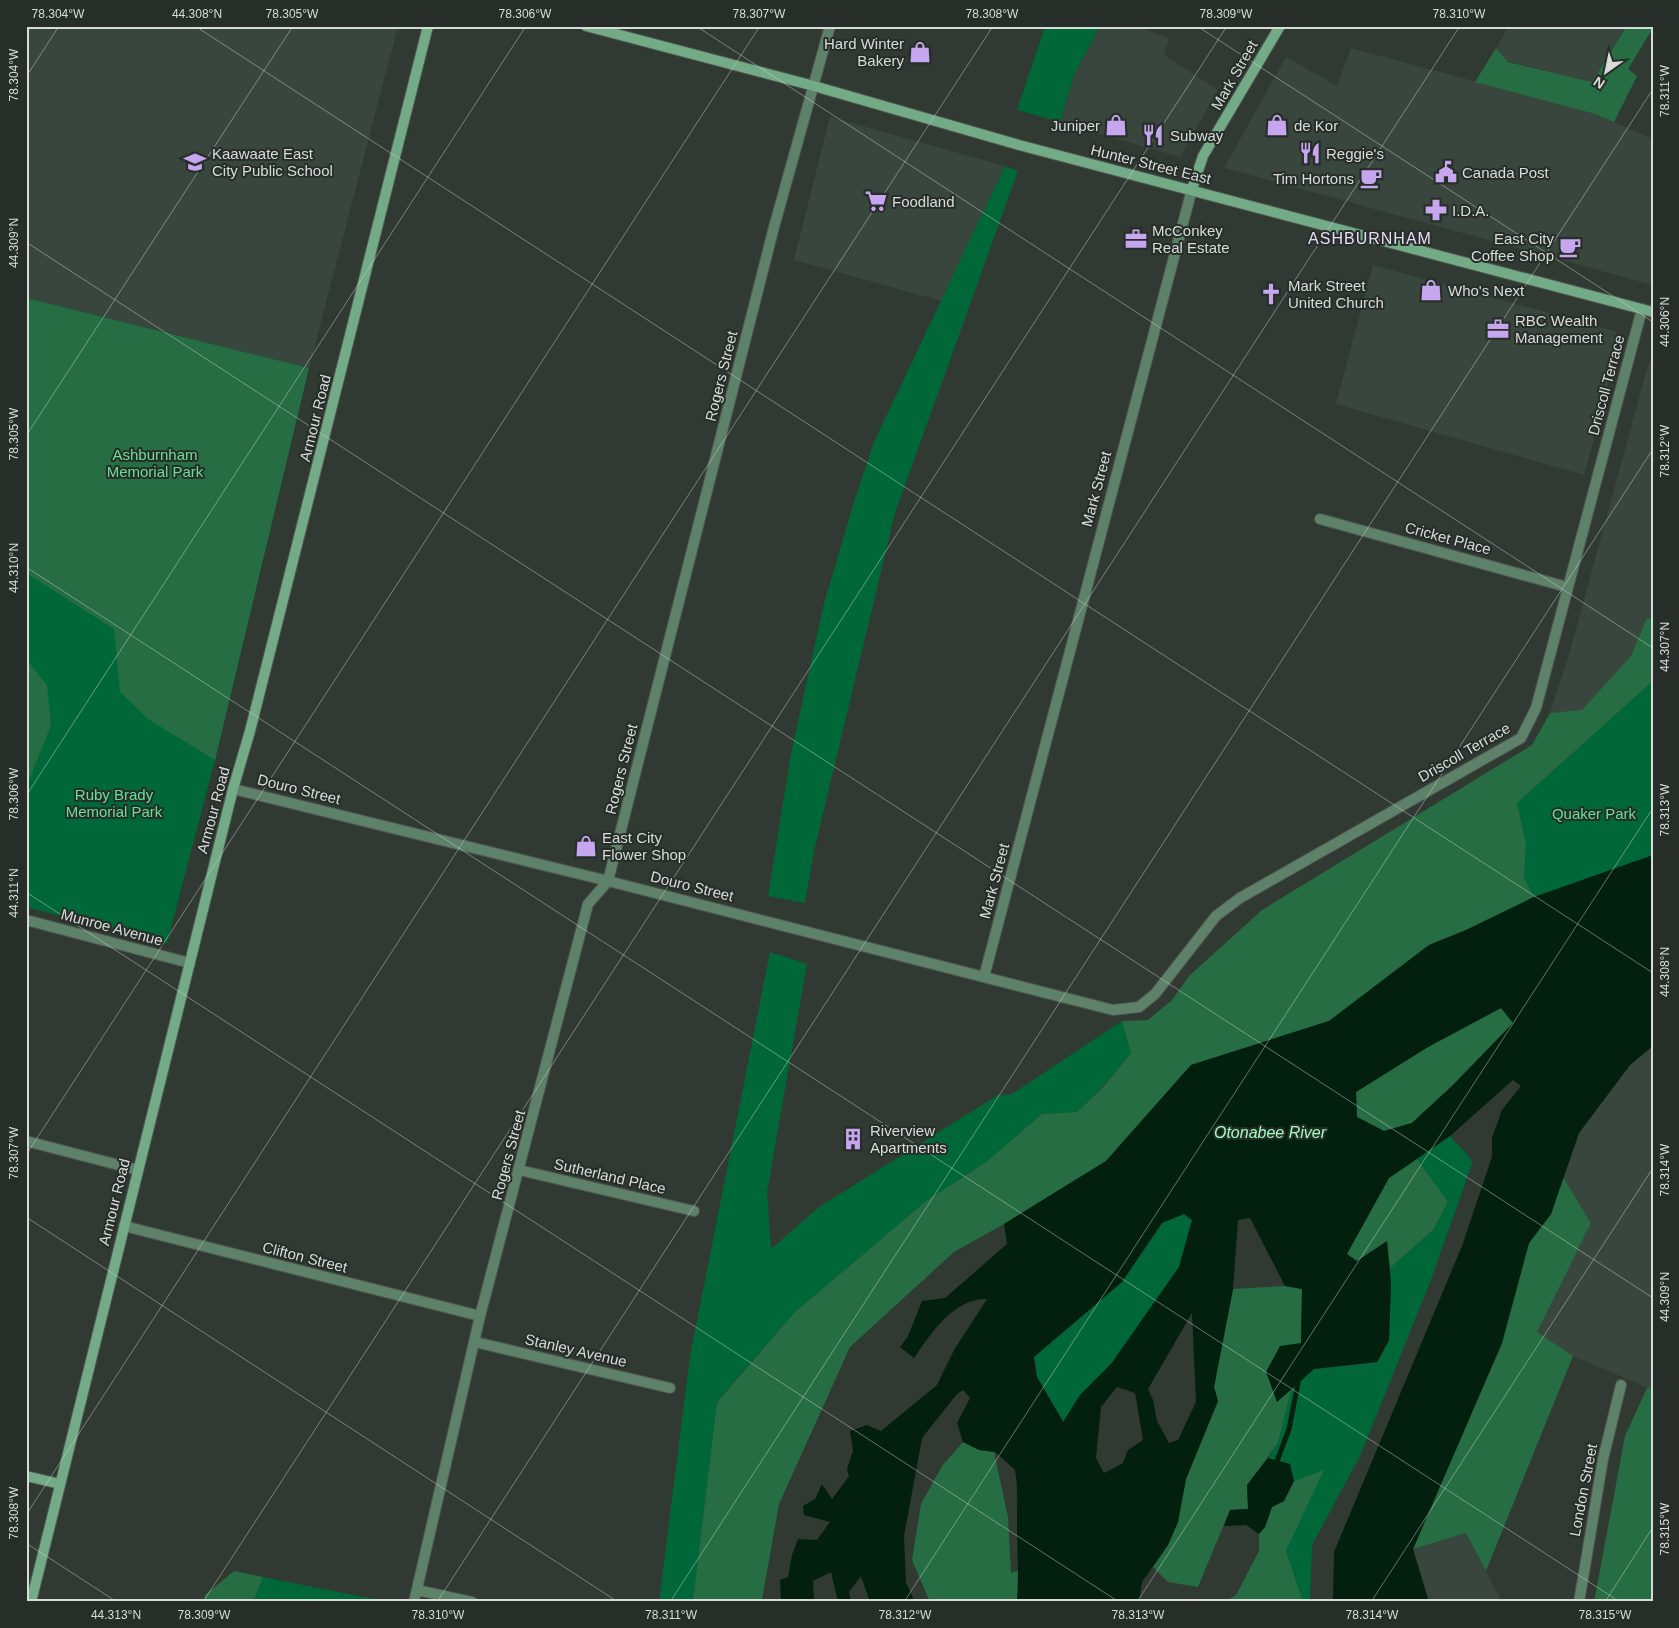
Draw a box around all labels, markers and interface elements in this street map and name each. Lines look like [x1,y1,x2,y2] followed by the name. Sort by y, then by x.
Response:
[32,7,85,21] text: 78.304°W
[172,7,222,21] text: 44.308°N
[266,7,319,21] text: 78.305°W
[499,7,552,21] text: 78.306°W
[733,7,786,21] text: 78.307°W
[966,7,1019,21] text: 78.308°W
[1200,7,1253,21] text: 78.309°W
[1433,7,1486,21] text: 78.310°W
[824,35,904,69] place label: Hard Winter Bakery
[1207,36,1261,113] street label: Mark Street
[907,39,933,65] shop icon: Hard Winter Bakery
[7,48,21,101] text: 78.304°W
[1582,48,1632,98] north arrow
[1658,64,1672,117] text: 78.311°W
[1590,73,1608,92] text: N
[1103,112,1129,138] shop icon: Juniper
[1264,112,1290,138] shop icon: de Kor
[1051,117,1100,134] place label: Juniper
[1294,117,1338,134] place label: de Kor
[1140,122,1166,148] restaurant icon: Subway
[1170,127,1224,144] place label: Subway
[1297,140,1323,166] restaurant icon: Reggie's
[1089,141,1214,187] street label: Hunter Street East
[212,145,333,179] place label: Kaawaate East City Public School
[1326,145,1384,162] place label: Reggie's
[182,149,208,175] school or university icon: Kaawaate East City Public School
[1433,159,1459,185] public building icon: Canada Post
[1462,164,1550,181] place label: Canada Post
[1358,165,1384,191] cafe icon: Tim Hortons
[1273,170,1354,187] place label: Tim Hortons
[863,188,889,214] supermarket icon: Foodland
[892,193,955,210] place label: Foodland
[1423,197,1449,223] pharmacy icon: I.D.A.
[1452,202,1490,219] place label: I.D.A.
[7,218,21,268] text: 44.309°N
[1152,222,1230,256] place label: McConkey Real Estate
[1123,226,1149,252] office icon: McConkey Real Estate
[1308,230,1432,247] district label: ASHBURNHAM
[1471,230,1554,264] place label: East City Coffee Shop
[1557,234,1583,260] cafe icon: East City Coffee Shop
[1288,277,1384,311] place label: Mark Street United Church
[1418,277,1444,303] shop icon: Who's Next
[1258,281,1284,307] church icon: Mark Street United Church
[1448,282,1525,299] place label: Who's Next
[1658,297,1672,347] text: 44.306°N
[1515,312,1603,346] place label: RBC Wealth Management
[1485,316,1511,342] office icon: RBC Wealth Management
[702,328,741,423] street label: Rogers Street
[1584,333,1628,437] street label: Driscoll Terrace
[296,373,334,463] street label: Armour Road
[7,407,21,460] text: 78.305°W
[1658,424,1672,477] text: 78.312°W
[107,446,204,480] park label: Ashburnham Memorial Park
[1078,449,1114,529] street label: Mark Street
[1403,518,1493,558] street label: Cricket Place
[7,543,21,593] text: 44.310°N
[1658,622,1672,672] text: 44.307°N
[1415,719,1513,785] street label: Driscoll Terrace
[602,721,641,816] street label: Rogers Street
[193,765,233,855] street label: Armour Road
[7,767,21,820] text: 78.306°W
[256,770,343,808] street label: Douro Street
[1658,783,1672,836] text: 78.313°W
[66,786,163,820] park label: Ruby Brady Memorial Park
[1552,805,1637,822] park label: Quaker Park
[602,829,686,863] place label: East City Flower Shop
[573,833,599,859] shop icon: East City Flower Shop
[976,841,1012,921] street label: Mark Street
[649,867,736,905] street label: Douro Street
[7,868,21,918] text: 44.311°N
[59,905,165,949] street label: Munroe Avenue
[1658,947,1672,997] text: 44.308°N
[488,1107,528,1202] street label: Rogers Street
[870,1122,947,1156] place label: Riverview Apartments
[1214,1124,1327,1141] water label: Otonabee River
[7,1126,21,1179] text: 78.307°W
[840,1126,866,1152] building icon: Riverview Apartments
[1658,1143,1672,1196] text: 78.314°W
[552,1155,668,1197] street label: Sutherland Place
[95,1157,133,1247] street label: Armour Road
[261,1238,350,1276] street label: Clifton Street
[1658,1272,1672,1322] text: 44.309°N
[523,1330,629,1370] street label: Stanley Avenue
[1566,1441,1600,1538] street label: London Street
[7,1486,21,1539] text: 78.308°W
[1658,1502,1672,1555] text: 78.315°W
[91,1608,141,1622] text: 44.313°N
[178,1608,231,1622] text: 78.309°W
[412,1608,465,1622] text: 78.310°W
[645,1608,698,1622] text: 78.311°W
[879,1608,932,1622] text: 78.312°W
[1112,1608,1165,1622] text: 78.313°W
[1346,1608,1399,1622] text: 78.314°W
[1579,1608,1632,1622] text: 78.315°W

